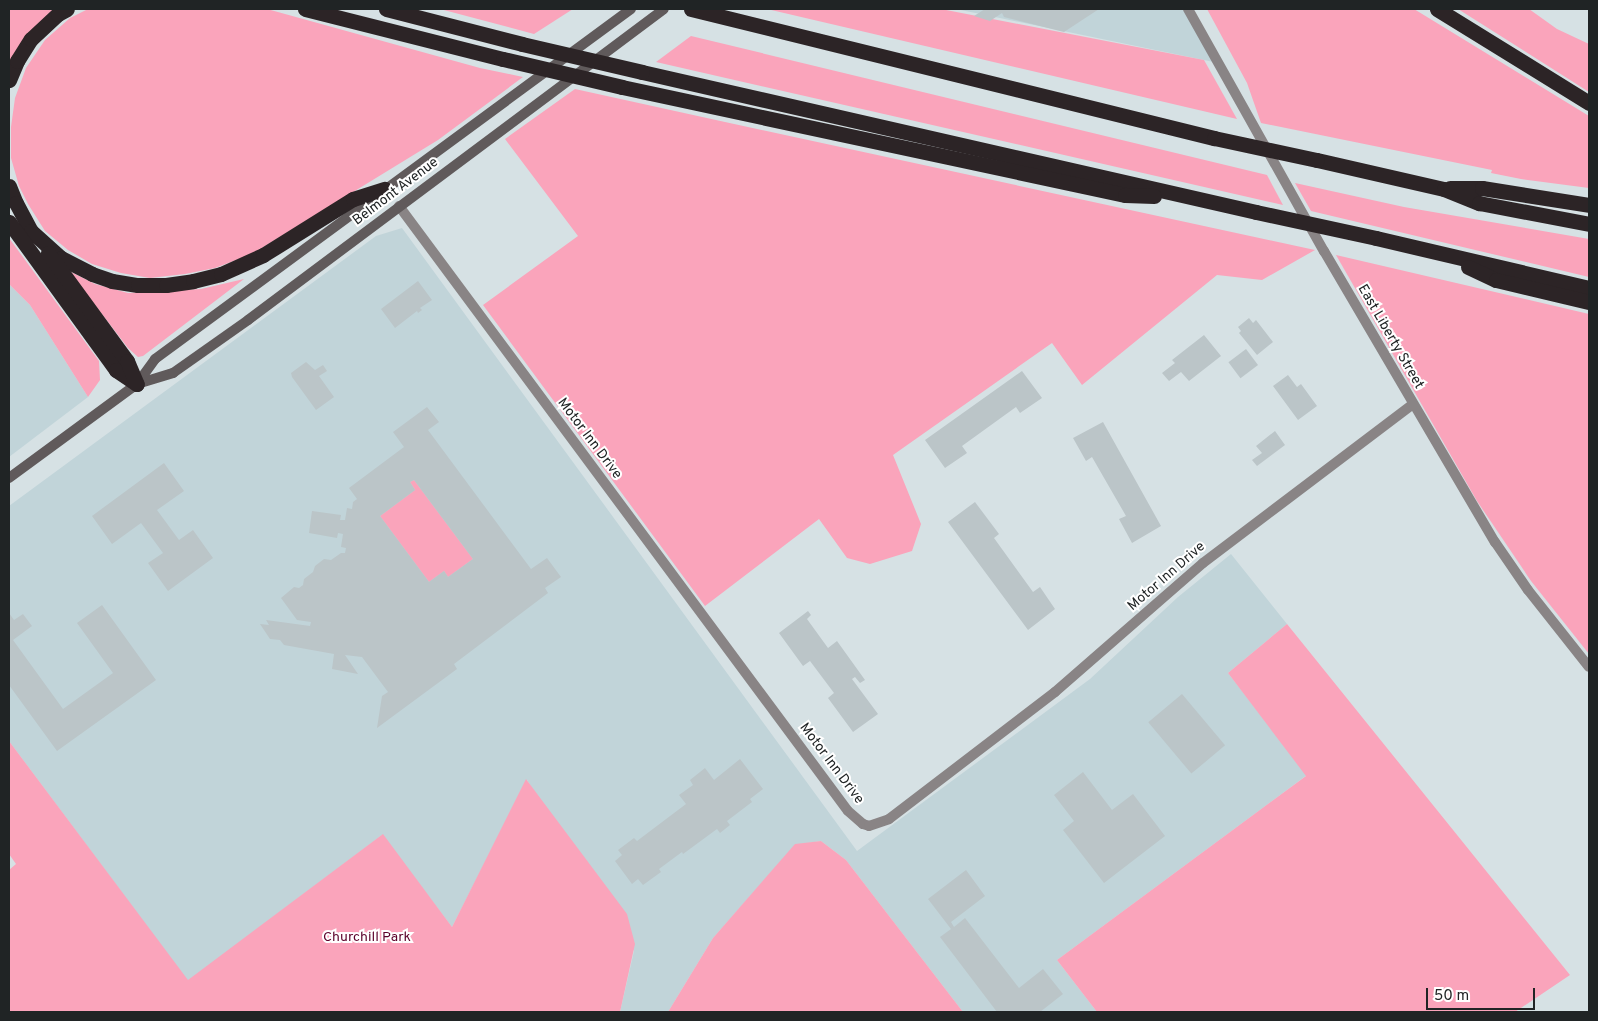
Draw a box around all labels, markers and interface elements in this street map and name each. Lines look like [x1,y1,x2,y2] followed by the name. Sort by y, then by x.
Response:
[350,154,442,230] street label: Belmont Avenue
[1353,282,1427,392] street label: East Liberty Street
[553,395,625,483] street label: Motor Inn Drive
[1125,539,1209,615] street label: Motor Inn Drive
[795,720,867,808] street label: Motor Inn Drive
[323,930,411,946] park label: Churchill Park
[1428,978,1537,1010] scale bar
[1434,987,1469,1006] text: 50 m

